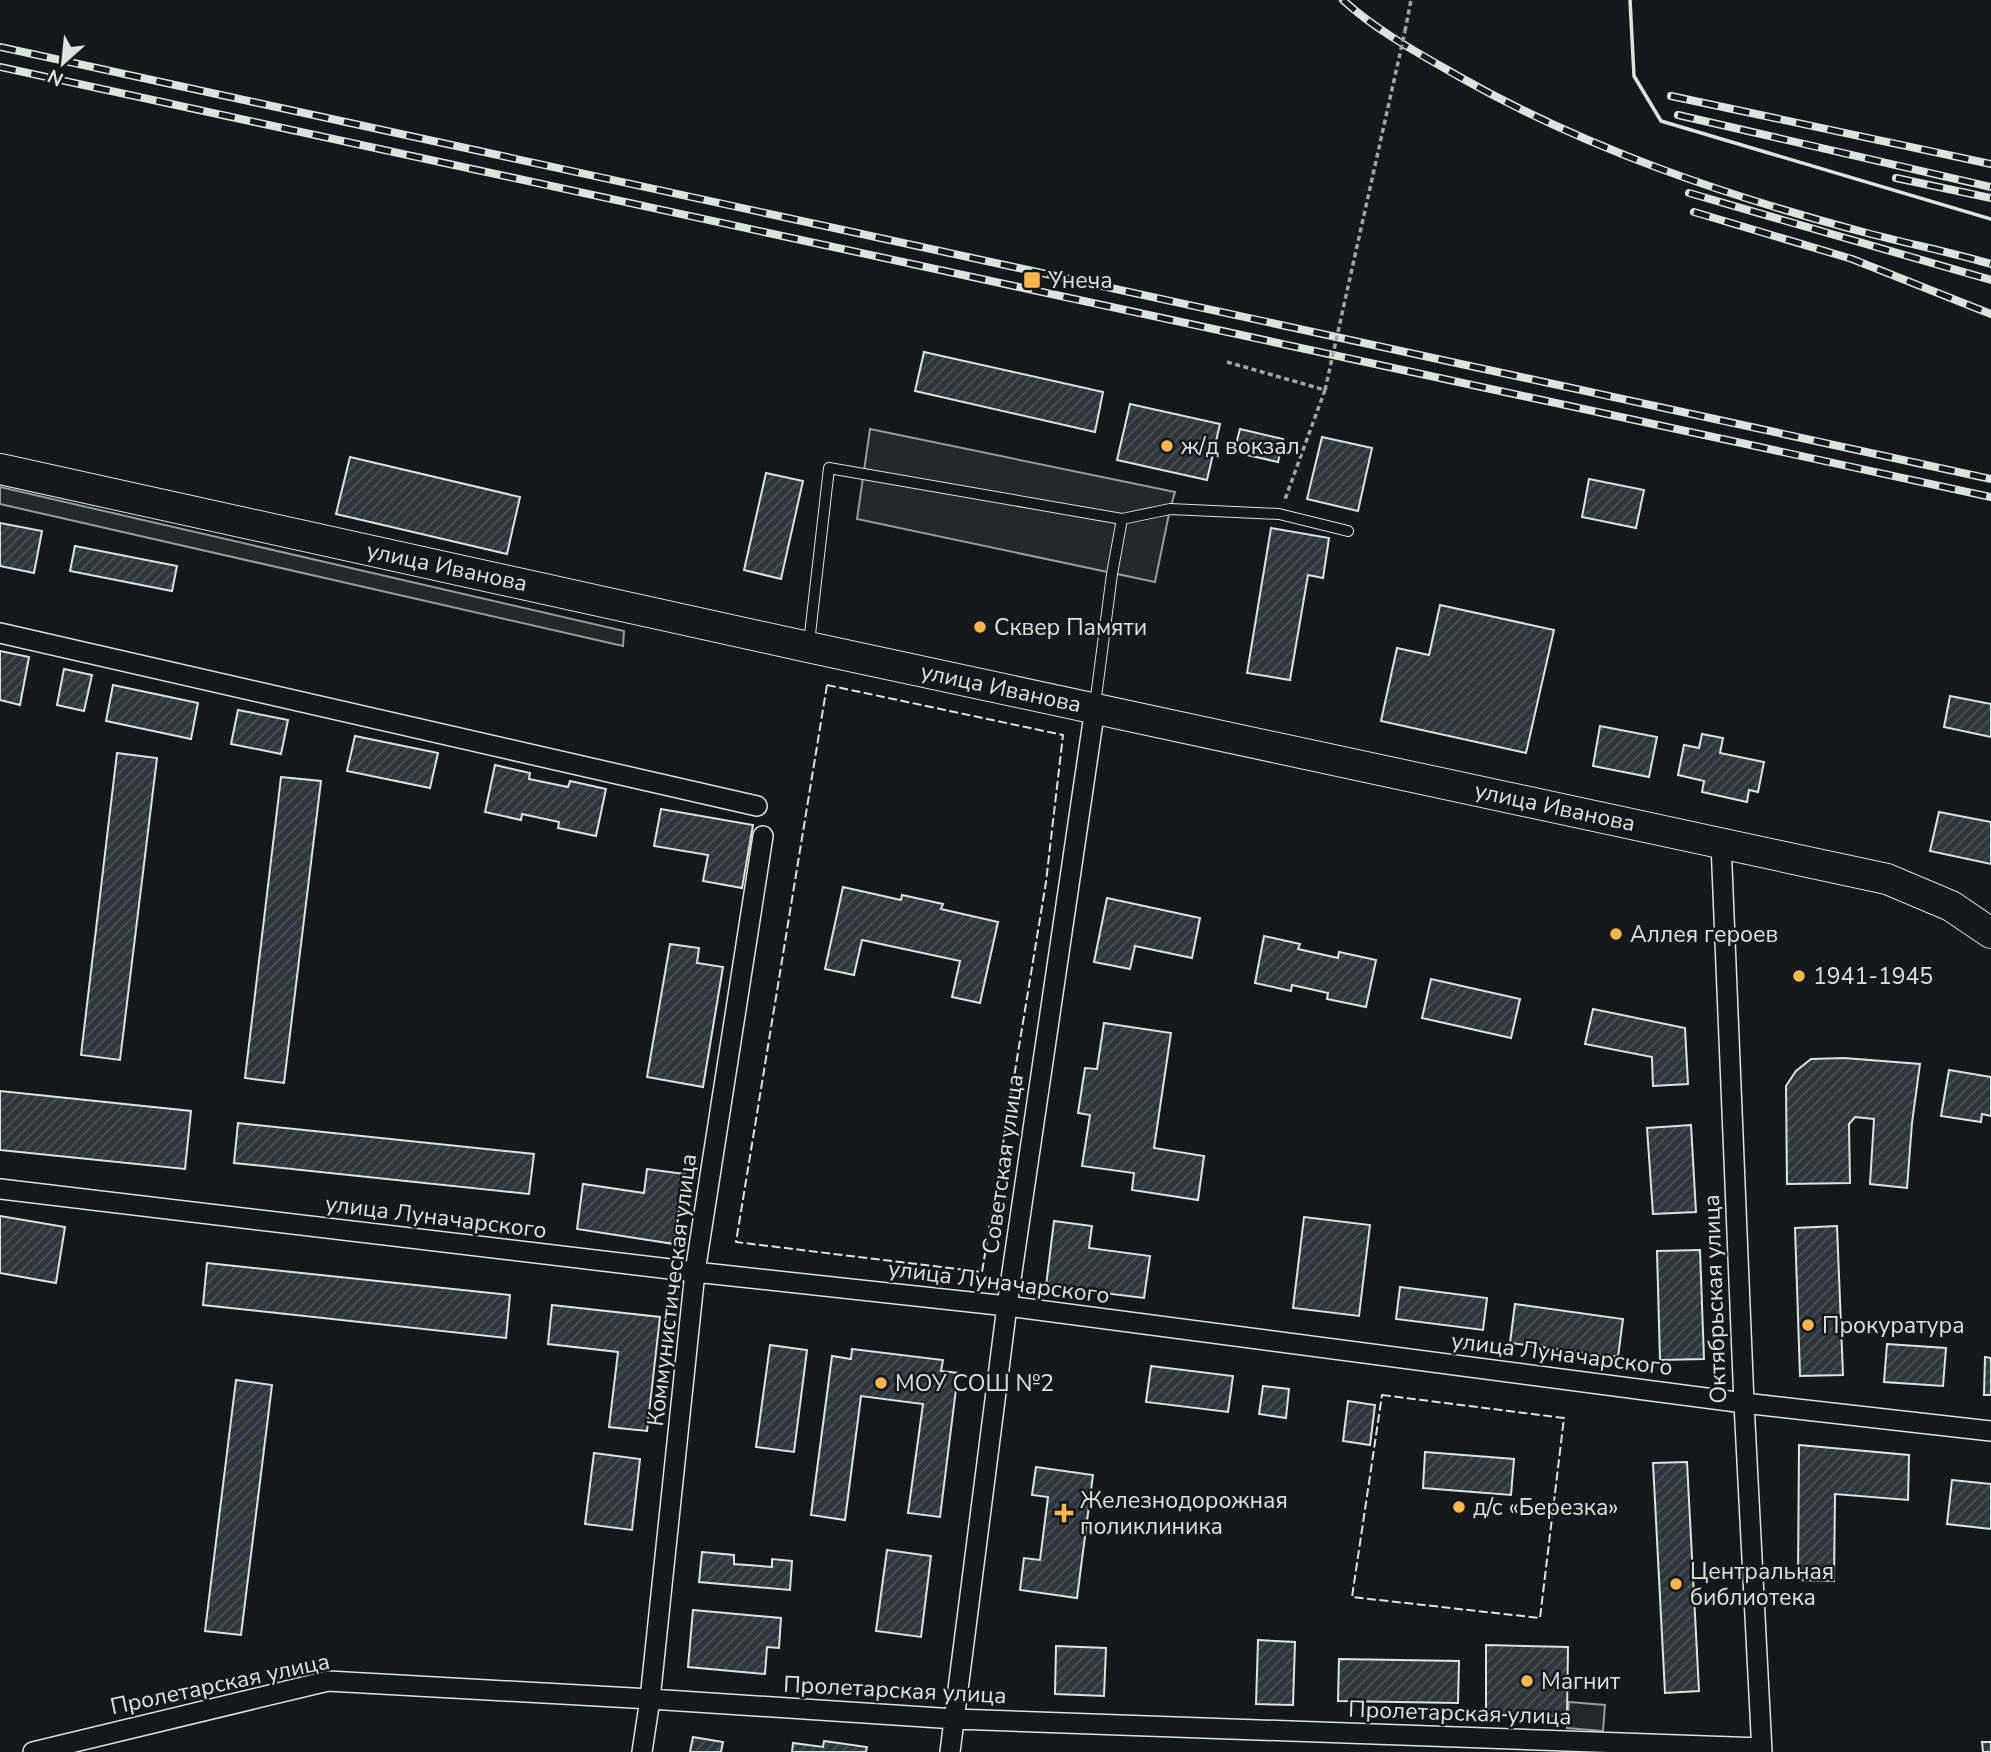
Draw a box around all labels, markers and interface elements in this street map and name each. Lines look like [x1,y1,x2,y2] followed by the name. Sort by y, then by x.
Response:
[28,28,98,98] north arrow
[43,62,68,92] text: N
[1047,265,1113,296] place label: Унеча
[1022,270,1042,290] marker: Унеча
[1181,431,1300,462] place label: ж/д вокзал
[1159,438,1175,454] marker: ж/д вокзал
[364,535,530,599] street label: улица Иванова
[994,612,1147,643] place label: Сквер Памяти
[972,619,988,635] marker: Сквер Памяти
[918,656,1084,720] street label: улица Иванова
[1472,775,1638,839] street label: улица Иванова
[1630,919,1778,950] place label: Аллея героев
[1608,926,1624,942] marker: Аллея героев
[1813,961,1933,992] place label: 1941-1945
[1791,968,1807,984] marker: 1941-1945
[975,1072,1031,1256] street label: Советская улица
[640,1152,704,1428] street label: Коммунистическая улица
[324,1188,548,1246] street label: улица Луначарского
[1696,1194,1734,1404] street label: Октябрьская улица
[887,1253,1111,1311] street label: улица Луначарского
[1822,1310,1965,1341] place label: Прокуратура
[1800,1317,1816,1333] marker: Прокуратура
[1450,1325,1674,1383] street label: улица Луначарского
[895,1368,1054,1399] place label: МОУ СОШ №2
[873,1375,889,1391] marker: МОУ СОШ №2
[1080,1485,1288,1542] place label: Железнодорожная поликлиника
[1473,1492,1619,1523] place label: д/с «Березка»
[1451,1499,1467,1515] marker: д/с «Березка»
[1054,1503,1074,1523] marker: Железнодорожная поликлиника
[1690,1556,1834,1613] place label: Центральная библиотека
[1668,1576,1684,1592] marker: Центральная библиотека
[107,1646,333,1722] street label: Пролетарская улица
[1541,1666,1621,1697] place label: Магнит
[783,1669,1007,1711] street label: Пролетарская улица
[1519,1673,1535,1689] marker: Магнит
[1348,1694,1572,1732] street label: Пролетарская улица

